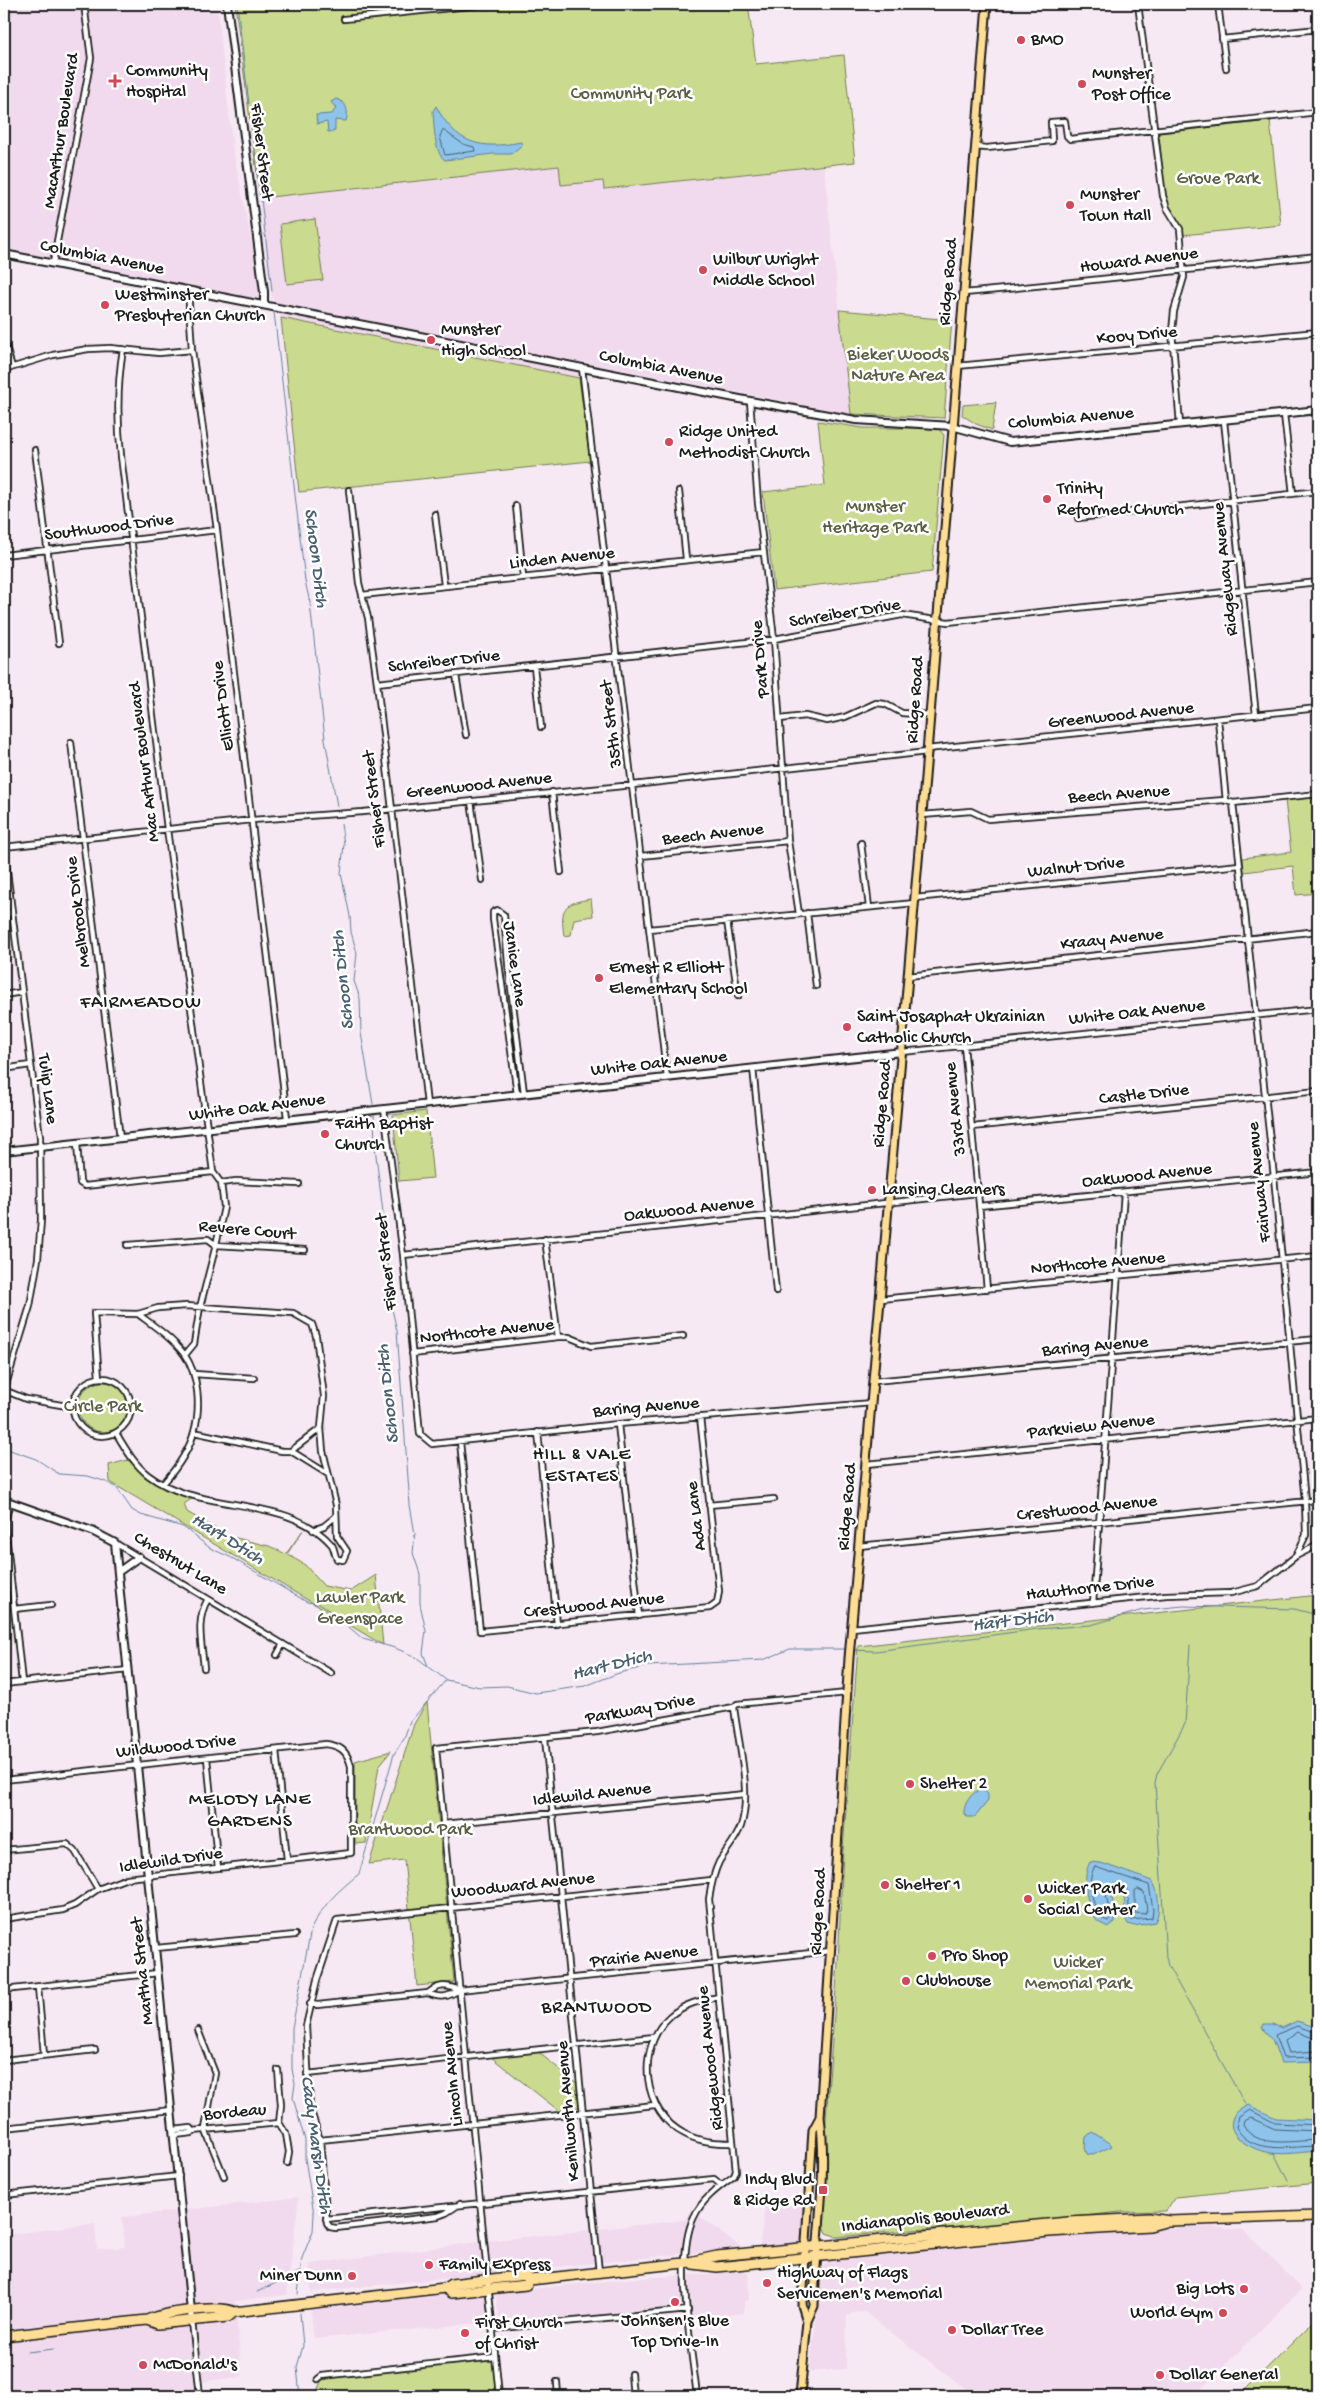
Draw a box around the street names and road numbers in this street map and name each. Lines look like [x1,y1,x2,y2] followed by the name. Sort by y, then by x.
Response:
[39,50,85,210] street label: MacArthur Boulevard
[245,101,278,203] street label: Fisher Street
[38,236,167,280] street label: Columbia Avenue
[935,236,963,326] street label: Ridge Road
[1079,243,1200,279] street label: Howard Avenue
[1096,322,1179,350] street label: Kooy Drive
[597,346,726,390] street label: Columbia Avenue
[1007,403,1135,435] street label: Columbia Avenue
[1208,500,1243,637] street label: Ridgeway Avenue
[43,510,175,546] street label: Southwood Drive
[508,543,616,575] street label: Linden Avenue
[788,595,903,633] street label: Schreiber Drive
[747,619,775,700] street label: Park Drive
[387,646,502,678] street label: Schreiber Drive
[902,654,930,744] street label: Ridge Road
[208,659,240,752] street label: Elliott Drive
[596,677,628,770] street label: 35th Street
[125,679,165,843] street label: Mac Arthur Boulevard
[1047,698,1196,734] street label: Greenwood Avenue
[358,748,391,850] street label: Fisher Street
[405,768,554,804] street label: Greenwood Avenue
[1066,781,1171,809] street label: Beech Avenue
[660,819,766,851] street label: Beech Avenue
[1027,852,1126,884] street label: Walnut Drive
[62,855,96,969] street label: Melbrook Drive
[498,920,530,1009] street label: Janice Lane
[1059,924,1165,956] street label: Kraay Avenue
[1068,995,1207,1031] street label: White Oak Avenue
[590,1046,729,1082] street label: White Oak Avenue
[32,1052,62,1126] street label: Tulip Lane
[869,1058,897,1148] street label: Ridge Road
[941,1060,971,1158] street label: 33rd Avenue
[1098,1080,1191,1110] street label: Castle Drive
[188,1089,327,1127] street label: White Oak Avenue
[1243,1120,1277,1244] street label: Fairway Avenue
[1081,1159,1214,1193] street label: Oakwood Avenue
[623,1193,756,1227] street label: Oakwood Avenue
[371,1211,403,1312] street label: Fisher Street
[198,1216,298,1246] street label: Revere Court
[1030,1248,1167,1280] street label: Northcote Avenue
[419,1314,556,1349] street label: Northcote Avenue
[1040,1332,1150,1362] street label: Baring Avenue
[591,1393,701,1423] street label: Baring Avenue
[1025,1410,1156,1444] street label: Parkview Avenue
[834,1461,862,1551] street label: Ridge Road
[682,1479,712,1552] street label: Ada Lane
[1016,1491,1159,1527] street label: Crestwood Avenue
[129,1528,231,1601] street label: Chestnut Lane
[1025,1572,1156,1606] street label: Hawthorne Drive
[523,1588,666,1624] street label: Crestwood Avenue
[583,1690,697,1730] street label: Parkway Drive
[115,1730,238,1764] street label: Wildwood Drive
[532,1778,653,1812] street label: Idlewild Avenue
[118,1843,225,1879] street label: Idlewild Drive
[806,1867,832,1956] street label: Ridge Road
[450,1868,596,1904] street label: Woodward Avenue
[127,1914,159,2026] street label: Martha Street
[588,1941,700,1973] street label: Prairie Avenue
[693,1984,729,2131] street label: Ridgewood Avenue
[437,2020,469,2128] street label: Lincoln Avenue
[552,2039,586,2182] street label: Kenilworth Avenue
[202,2100,268,2126] street label: Bordeau
[840,2200,1011,2238] street label: Indianapolis Boulevard

